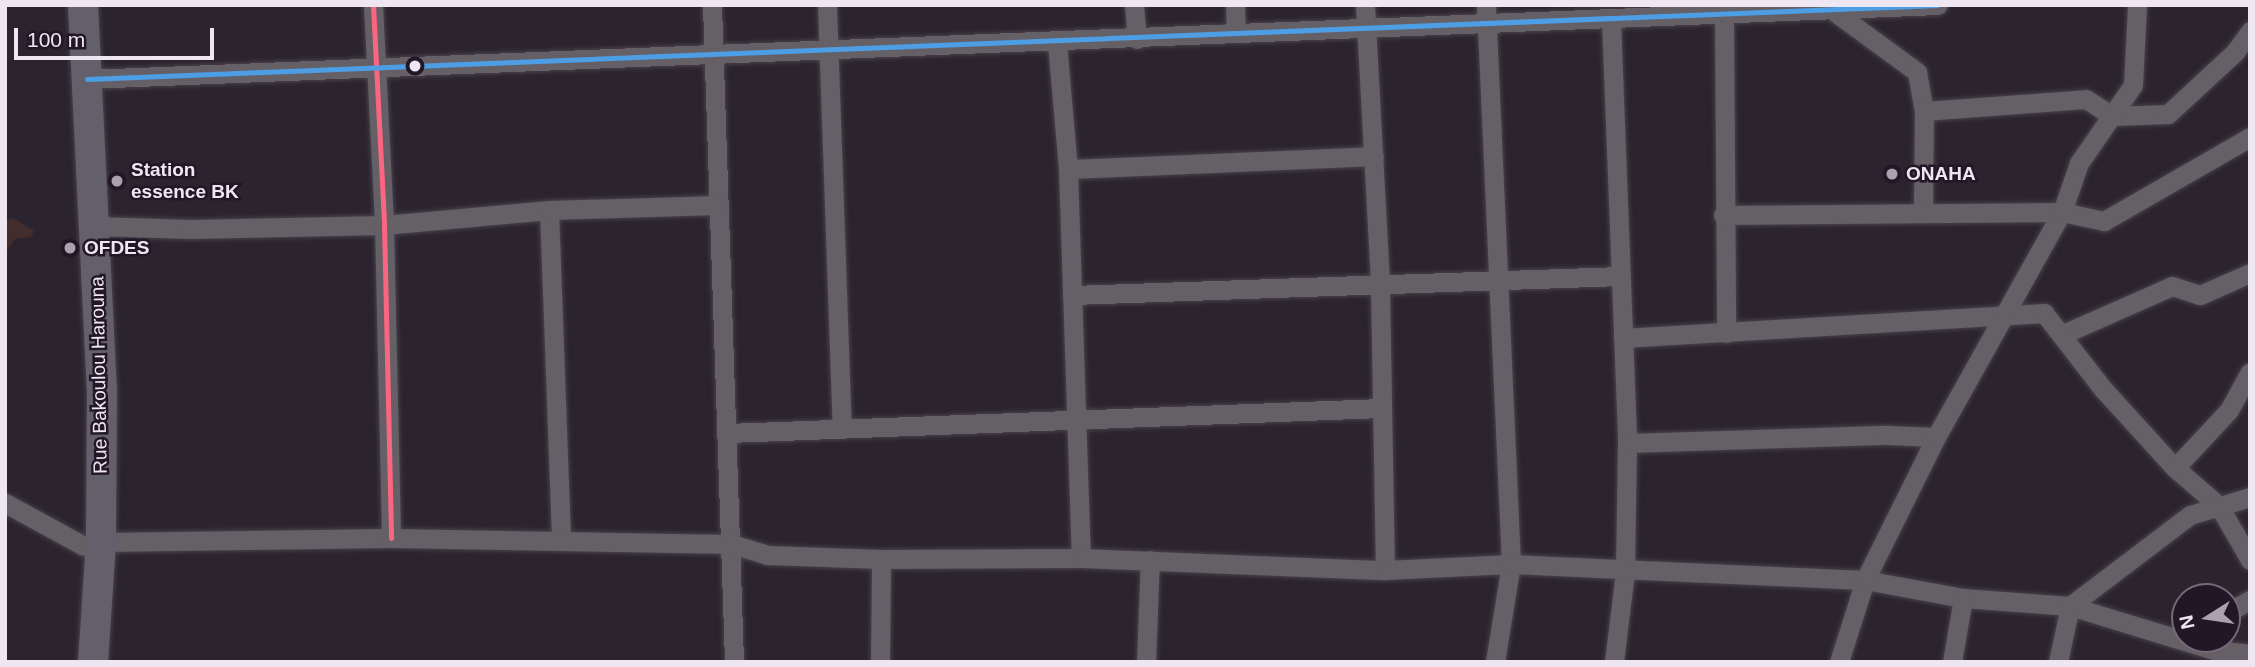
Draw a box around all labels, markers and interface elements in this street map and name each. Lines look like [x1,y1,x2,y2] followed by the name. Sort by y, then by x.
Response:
[18,14,217,58] scale bar
[27,28,85,51] text: 100 m
[408,59,422,73] unlabelled marker
[131,159,239,203] place label: Station essence BK
[1906,163,1976,185] place label: ONAHA
[1884,166,1900,182] marker: ONAHA
[109,173,125,189] marker: Station essence BK
[84,237,149,259] place label: OFDES
[62,240,78,256] marker: OFDES
[86,276,112,474] street label: Rue Bakoulou Harouna
[2171,583,2241,653] north arrow
[2175,613,2199,631] text: N

